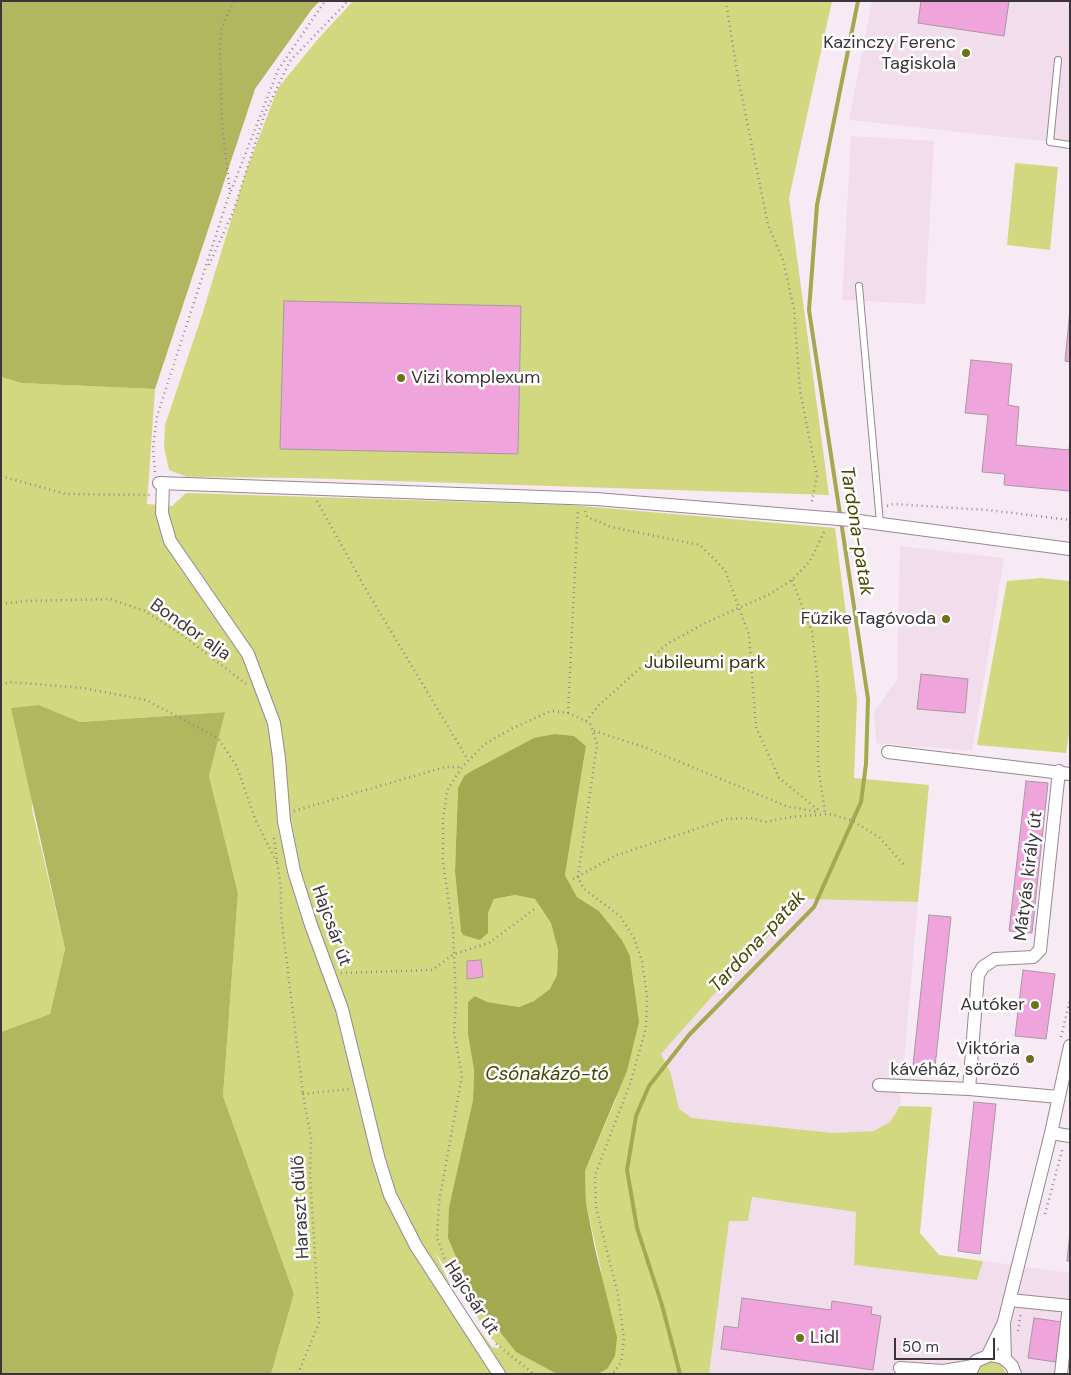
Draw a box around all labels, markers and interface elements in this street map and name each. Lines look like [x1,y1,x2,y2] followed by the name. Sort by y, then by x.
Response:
[823,32,956,74] place label: Kazinczy Ferenc Tagiskola
[960,47,972,59] marker: Kazinczy Ferenc Tagiskola
[411,367,540,389] place label: Vizi komplexum
[395,372,407,384] marker: Vizi komplexum
[835,465,877,597] water label: Tardona-patak
[146,594,234,666] street label: Bondor alja
[801,608,936,630] place label: Fűzike Tagóvoda
[940,613,952,625] marker: Fűzike Tagóvoda
[644,652,766,674] park label: Jubileumi park
[1010,810,1048,942] street label: Mátyás király út
[306,883,356,969] street label: Hajcsár út
[705,886,811,998] water label: Tardona-patak
[960,994,1025,1016] place label: Autóker
[1029,999,1041,1011] marker: Autóker
[890,1038,1020,1080] place label: Viktória kávéház, söröző
[1024,1053,1036,1065] marker: Viktória kávéház, söröző
[485,1064,609,1086] water label: Csónakázó-tó
[287,1155,315,1259] street label: Haraszt dűlő
[439,1257,503,1339] street label: Hajcsár út
[810,1327,839,1349] place label: Lidl
[896,1328,997,1360] scale bar
[794,1332,806,1344] marker: Lidl
[902,1337,939,1357] text: 50 m

